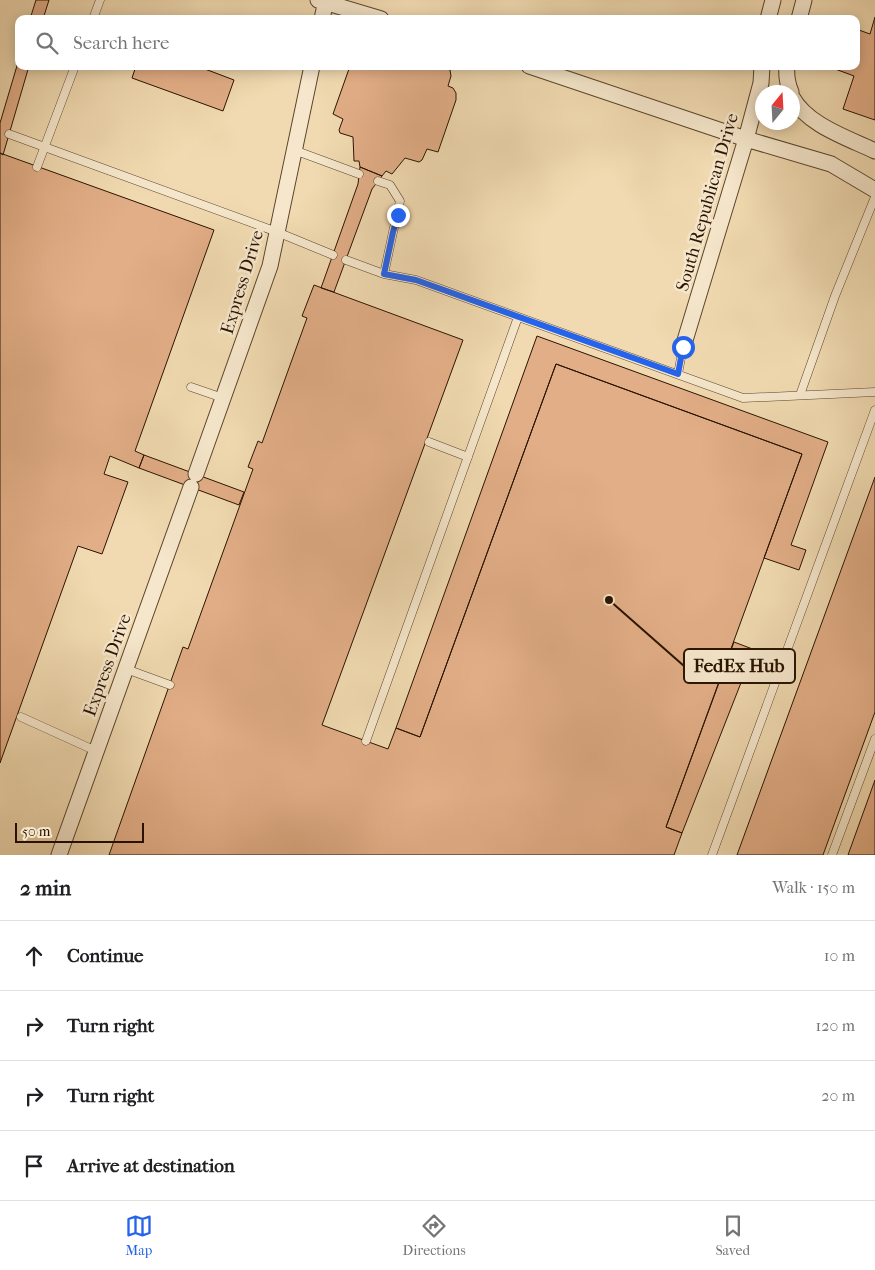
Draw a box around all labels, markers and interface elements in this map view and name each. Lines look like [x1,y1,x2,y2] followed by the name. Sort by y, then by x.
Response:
[15,15,860,70] search box
[33,29,61,57] icon: search
[73,32,169,54] text: Search here
[755,85,800,130] north arrow
[672,111,743,294] street label: South Republican Drive
[387,204,410,227] route end
[217,228,268,337] street label: Express Drive
[672,336,695,359] route start
[79,611,136,719] street label: Express Drive
[684,649,795,683] callout: FedEx Hub
[693,655,784,677] text: FedEx Hub
[15,820,144,843] scale bar
[22,823,50,840] text: 50 m
[20,876,71,900] text: 2 min
[772,878,855,897] text: Walk · 150 m
[20,942,48,970] icon: ahead
[67,945,143,967] text: Continue
[824,946,855,965] text: 10 m
[20,1012,48,1040] icon: right
[67,1015,154,1037] text: Turn right
[816,1016,855,1035] text: 120 m
[20,1082,48,1110] icon: right
[67,1085,154,1107] text: Turn right
[821,1086,855,1105] text: 20 m
[20,1152,48,1180] icon: arrive
[67,1155,235,1177] text: Arrive at destination
[125,1212,153,1259] tab: Map
[403,1212,466,1259] tab: Directions
[715,1212,750,1259] tab: Saved

